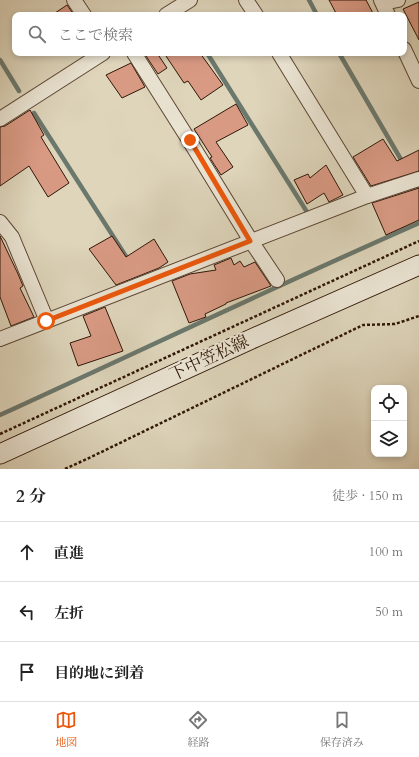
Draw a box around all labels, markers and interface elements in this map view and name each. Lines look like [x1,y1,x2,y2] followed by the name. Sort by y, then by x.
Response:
[12,12,407,56] search box
[26,23,48,45] icon: search
[58,25,133,45] text: ここで検索
[181,131,199,149] route end
[37,312,55,330] route start
[166,330,252,386] street label: 下中笠松線
[371,385,407,457] map controls
[371,385,407,421] button: locate
[371,421,407,457] button: layers
[16,485,46,508] text: 2 分
[332,487,403,505] text: 徒歩 · 150 m
[16,541,38,563] icon: ahead
[54,543,84,563] text: 直進
[369,543,403,561] text: 100 m
[16,601,38,623] icon: left
[54,603,84,623] text: 左折
[375,603,403,621] text: 50 m
[16,661,38,683] icon: arrive
[54,663,144,683] text: 目的地に到着
[55,709,77,750] tab: 地図
[187,709,209,750] tab: 経路
[320,709,364,750] tab: 保存済み

